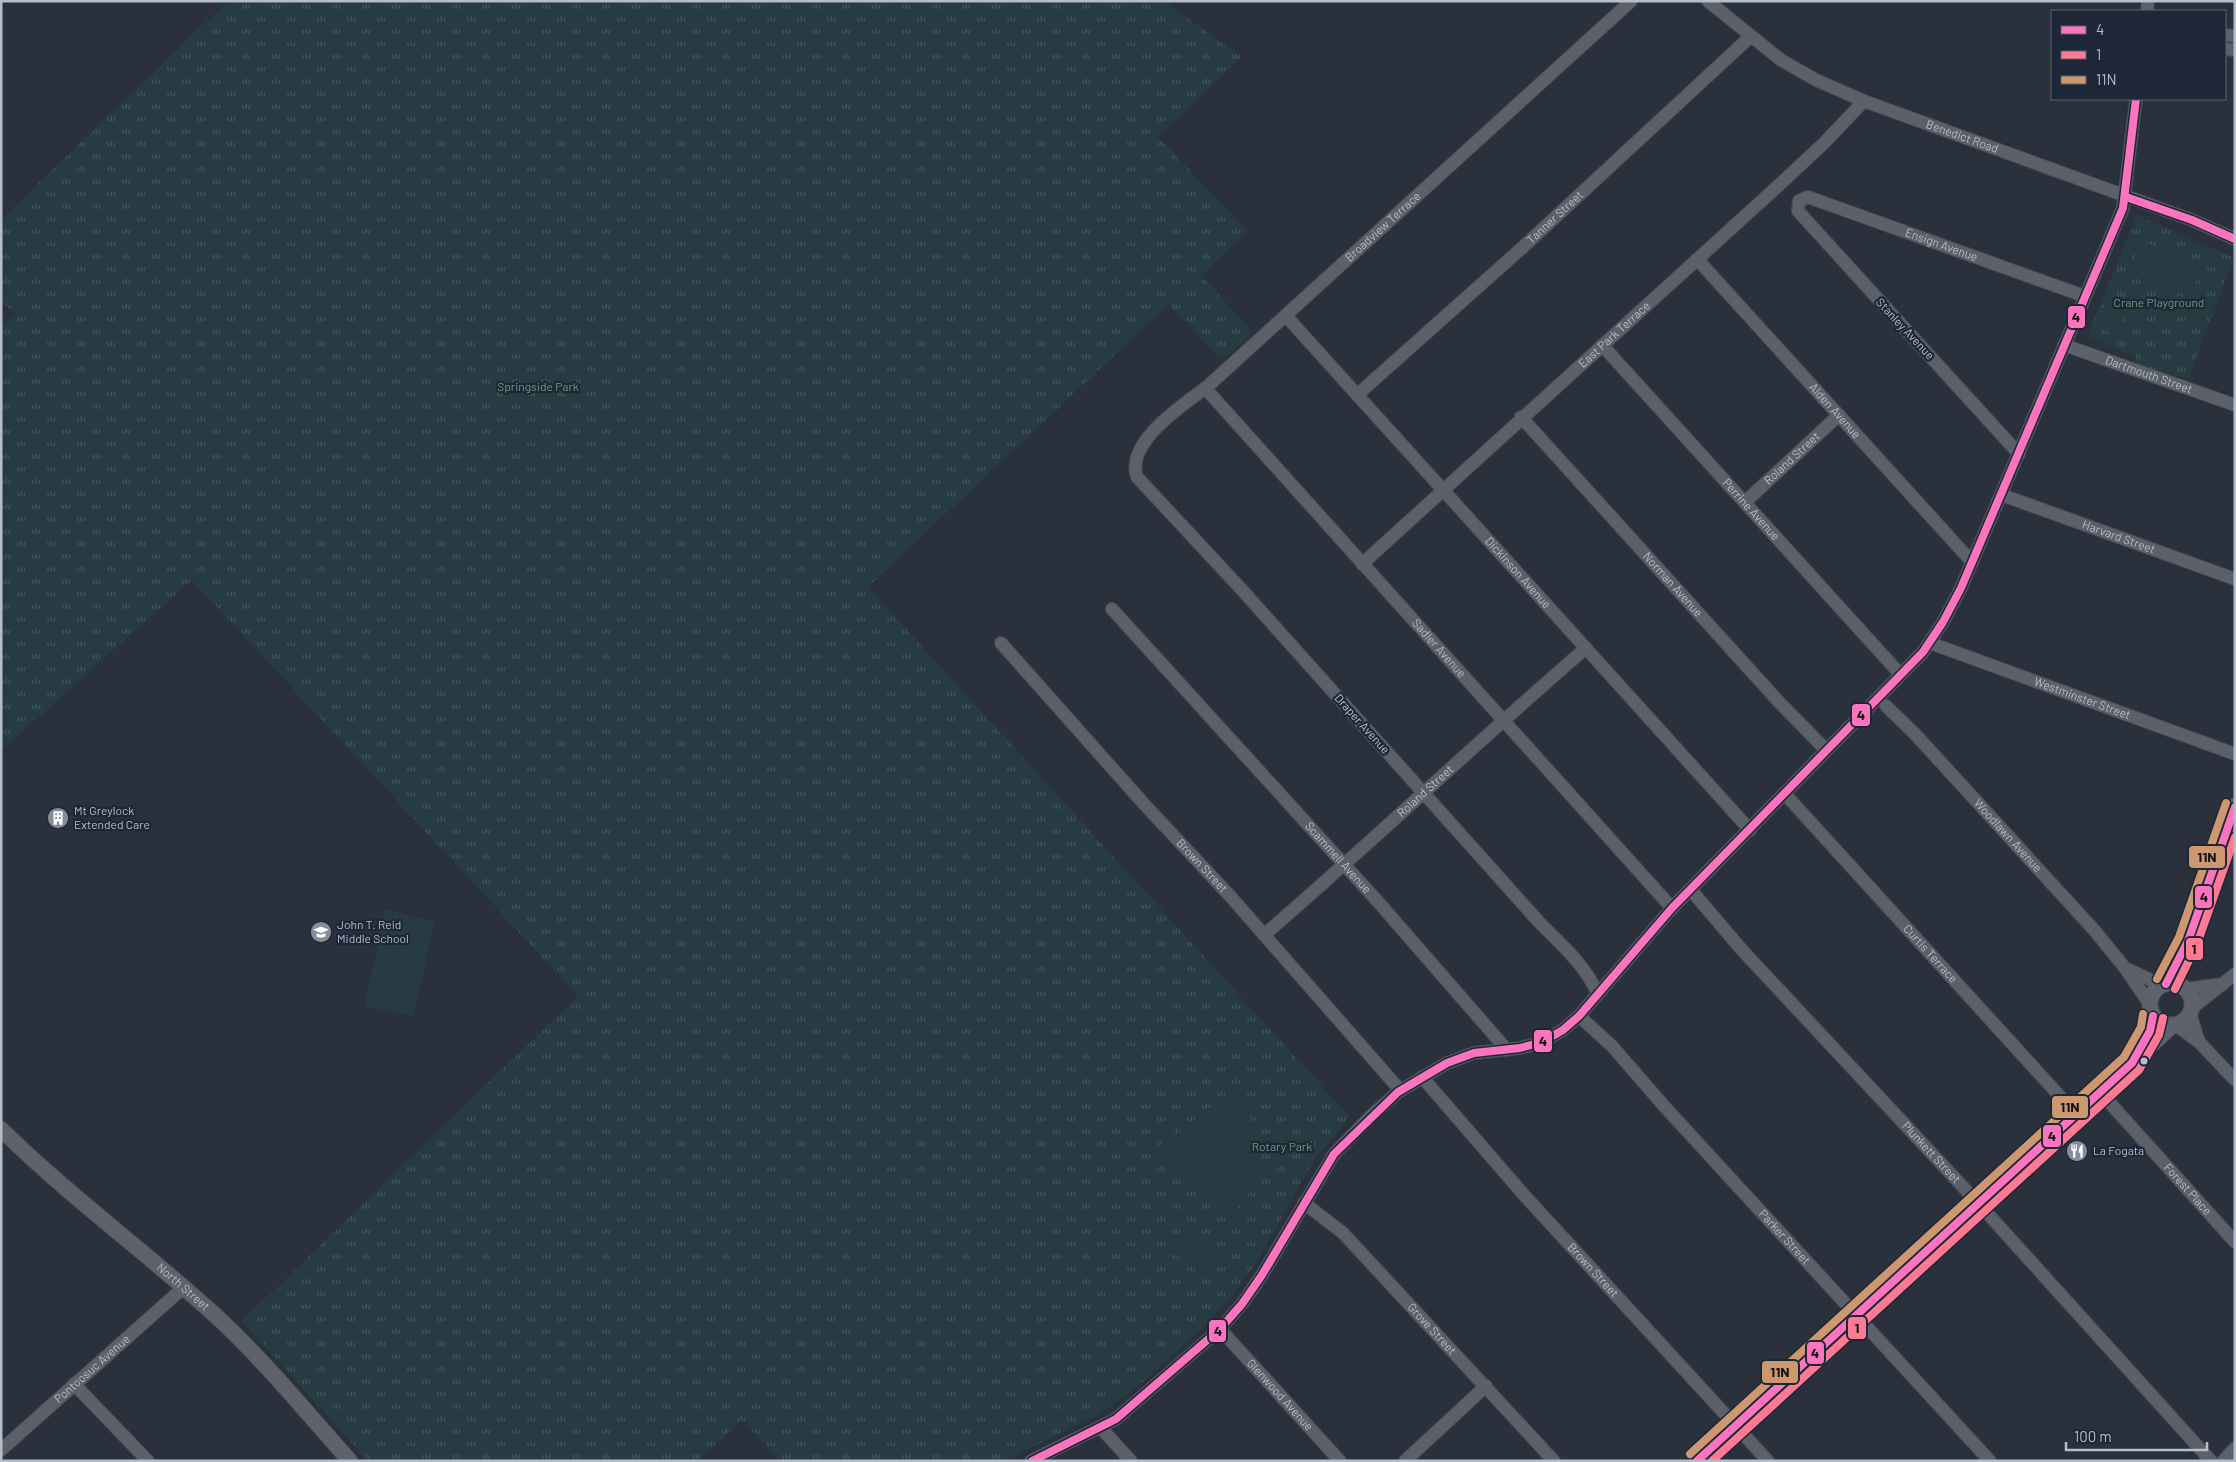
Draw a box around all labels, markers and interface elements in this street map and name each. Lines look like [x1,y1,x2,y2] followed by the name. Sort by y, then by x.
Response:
[2051,10,2226,100] legend
[2096,20,2104,38] text: 4
[2096,45,2101,63] text: 1
[2096,70,2117,88] text: 11N
[1924,116,2001,155] street label: Benedict Road
[1523,187,1585,246] street label: Tanner Street
[1342,188,1423,264] street label: Broadview Terrace
[1904,224,1980,263] street label: Ensign Avenue
[1874,295,1938,362] street label: Stanley Avenue
[2114,295,2204,309] park label: Crane Playground
[1575,298,1652,370] street label: East Park Terrace
[2067,305,2086,329] line badge: 4
[2072,308,2080,325] text: 4
[2104,352,2195,396] street label: Dartmouth Street
[497,379,579,393] park label: Springside Park
[1807,379,1864,441] street label: Alden Avenue
[1761,429,1822,487] street label: Roland Street
[1720,475,1783,543] street label: Perrine Avenue
[2081,517,2157,556] street label: Harvard Street
[1483,533,1554,611] street label: Dickinson Avenue
[1641,549,1706,619] street label: Norman Avenue
[1410,616,1469,680] street label: Sadler Avenue
[2032,673,2133,721] street label: Westminster Street
[1332,691,1393,756] street label: Draper Avenue
[1851,703,1871,727] line badge: 4
[1857,706,1865,723] text: 4
[1394,762,1456,820] street label: Roland Street
[1972,796,2046,874] street label: Woodlawn Avenue
[74,803,150,831] place label: Mt Greylock Extended Care
[46,806,70,830] building icon: Mt Greylock Extended Care
[1303,818,1375,896] street label: Scammell Avenue
[1174,835,1231,895] street label: Brown Street
[2188,845,2226,869] line badge: 11N
[2197,848,2217,865] text: 11N
[2194,885,2213,909] line badge: 4
[2200,888,2208,905] text: 4
[337,917,409,945] place label: John T. Reid Middle School
[309,920,333,944] school or university icon: John T. Reid Middle School
[1901,921,1961,985] street label: Curtis Terrace
[2185,937,2204,961] line badge: 1
[2192,940,2197,957] text: 1
[1533,1029,1553,1053] line badge: 4
[1539,1032,1547,1049] text: 4
[2139,1056,2149,1066] unlabelled marker
[2051,1095,2089,1119] line badge: 11N
[2060,1098,2080,1115] text: 11N
[1900,1118,1964,1186] street label: Plunkett Street
[2042,1124,2062,1148] line badge: 4
[2048,1127,2056,1144] text: 4
[1252,1139,1312,1153] park label: Rotary Park
[2065,1139,2089,1163] restaurant icon: La Fogata
[2093,1143,2144,1157] place label: La Fogata
[2162,1160,2215,1217] street label: Forest Place
[1757,1206,1814,1267] street label: Parker Street
[1565,1240,1622,1299] street label: Brown Street
[154,1260,213,1313] street label: North Street
[1405,1300,1460,1357] street label: Grove Street
[1847,1316,1867,1340] line badge: 1
[1208,1319,1227,1343] line badge: 4
[1855,1319,1860,1336] text: 1
[1214,1322,1222,1339] text: 4
[51,1331,132,1405] street label: Pontoosuc Avenue
[1806,1341,1825,1365] line badge: 4
[1811,1344,1819,1361] text: 4
[1245,1356,1317,1433] street label: Glenwood Avenue
[1761,1360,1799,1384] line badge: 11N
[1770,1363,1790,1380] text: 11N
[2066,1420,2207,1452] scale bar
[2074,1427,2112,1445] text: 100 m

